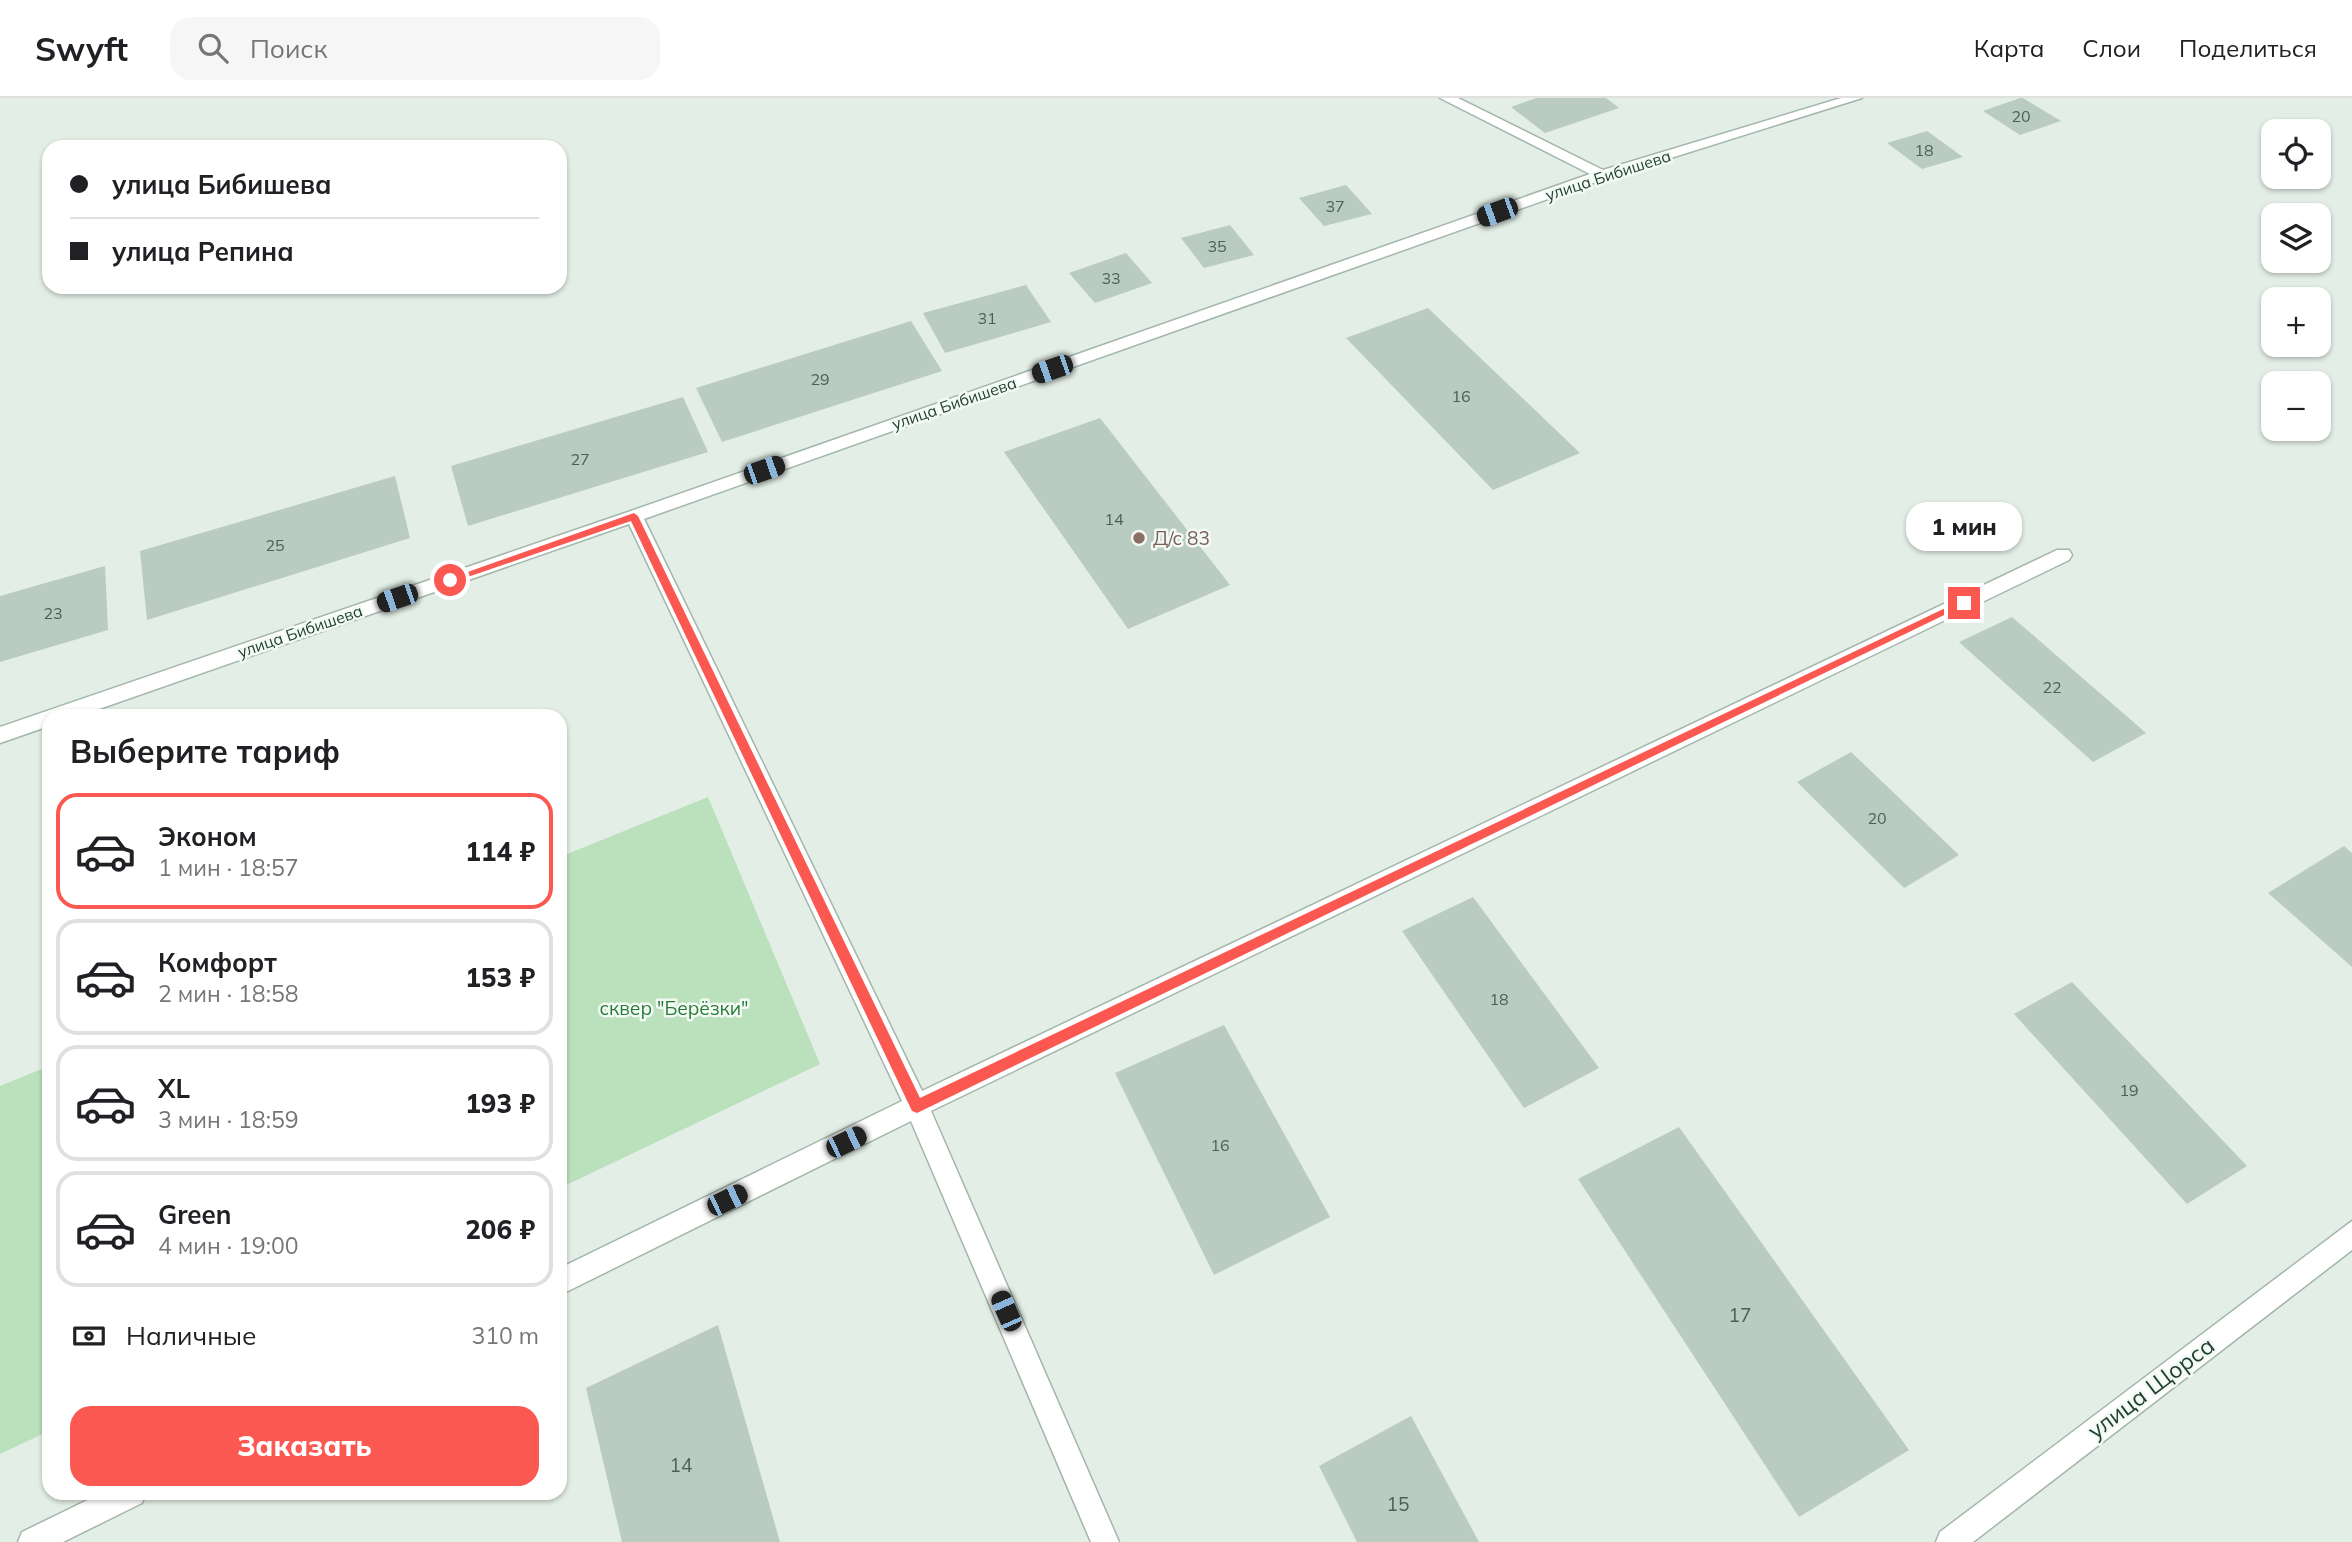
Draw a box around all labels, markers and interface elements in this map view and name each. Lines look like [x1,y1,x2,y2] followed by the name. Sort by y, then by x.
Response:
[170,17,660,80] search box
[35,28,128,69] text: Swyft
[194,29,232,67] icon: search
[250,32,328,65] text: Поиск
[1974,33,2044,63] text: Карта
[2082,33,2141,63] text: Слои
[2179,33,2317,63] text: Поделиться
[2011,106,2031,126] house number: 20
[2261,119,2331,441] map controls
[2261,119,2331,189] button: locate
[1914,140,1934,160] house number: 18
[1543,145,1673,205] street label: улица Бибишева
[112,168,332,201] text: улица Бибишева
[1474,195,1521,229] car
[1325,196,1345,216] house number: 37
[2261,203,2331,273] button: layers
[112,235,294,268] text: улица Репина
[1207,236,1227,256] house number: 35
[1101,268,1121,288] house number: 33
[2261,287,2331,357] button: +
[977,308,997,328] house number: 31
[1029,352,1076,386] car
[810,369,830,389] house number: 29
[2261,371,2331,441] button: −
[889,372,1019,434] street label: улица Бибишева
[1451,386,1471,406] house number: 16
[570,449,590,469] house number: 27
[741,453,788,487] car
[1906,502,2022,550] callout: 1 мин
[1104,509,1124,529] house number: 14
[1931,512,1997,541] text: 1 мин
[1153,526,1210,550] place label: Д/с 83
[1131,530,1147,546] marker: Д/с 83
[265,535,285,555] house number: 25
[434,564,466,596] route start
[374,581,421,615] car
[1948,587,1980,619] route end
[235,600,365,662] street label: улица Бибишева
[43,603,63,623] house number: 23
[2042,677,2062,697] house number: 22
[70,731,340,771] text: Выберите тариф
[1867,808,1887,828] house number: 20
[74,820,137,883] icon: car
[158,820,257,853] text: Эконом
[465,835,535,868] text: 114 ₽
[158,853,298,882] text: 1 мин · 18:57
[74,946,137,1009] icon: car
[158,946,277,979] text: Комфорт
[465,961,535,994] text: 153 ₽
[158,979,298,1008] text: 2 мин · 18:58
[1489,989,1509,1009] house number: 18
[599,996,749,1020] park label: сквер "Берёзки"
[74,1072,137,1135] icon: car
[158,1072,190,1105] text: XL
[2119,1080,2139,1100] house number: 19
[465,1087,535,1120] text: 193 ₽
[158,1105,298,1134] text: 3 мин · 18:59
[823,1123,870,1161] car
[1210,1135,1230,1155] house number: 16
[704,1181,751,1219] car
[74,1198,137,1261] icon: car
[158,1198,231,1231] text: Green
[465,1213,535,1246] text: 206 ₽
[158,1231,298,1260] text: 4 мин · 19:00
[988,1288,1025,1334] car
[1729,1303,1751,1327] house number: 17
[70,1317,108,1355] icon: cash
[126,1319,256,1352] text: Наличные
[471,1321,539,1350] text: 310 m
[2081,1330,2220,1445] street label: улица Щорса
[70,1406,539,1486] button: Заказать
[670,1453,692,1477] house number: 14
[1387,1492,1409,1516] house number: 15

